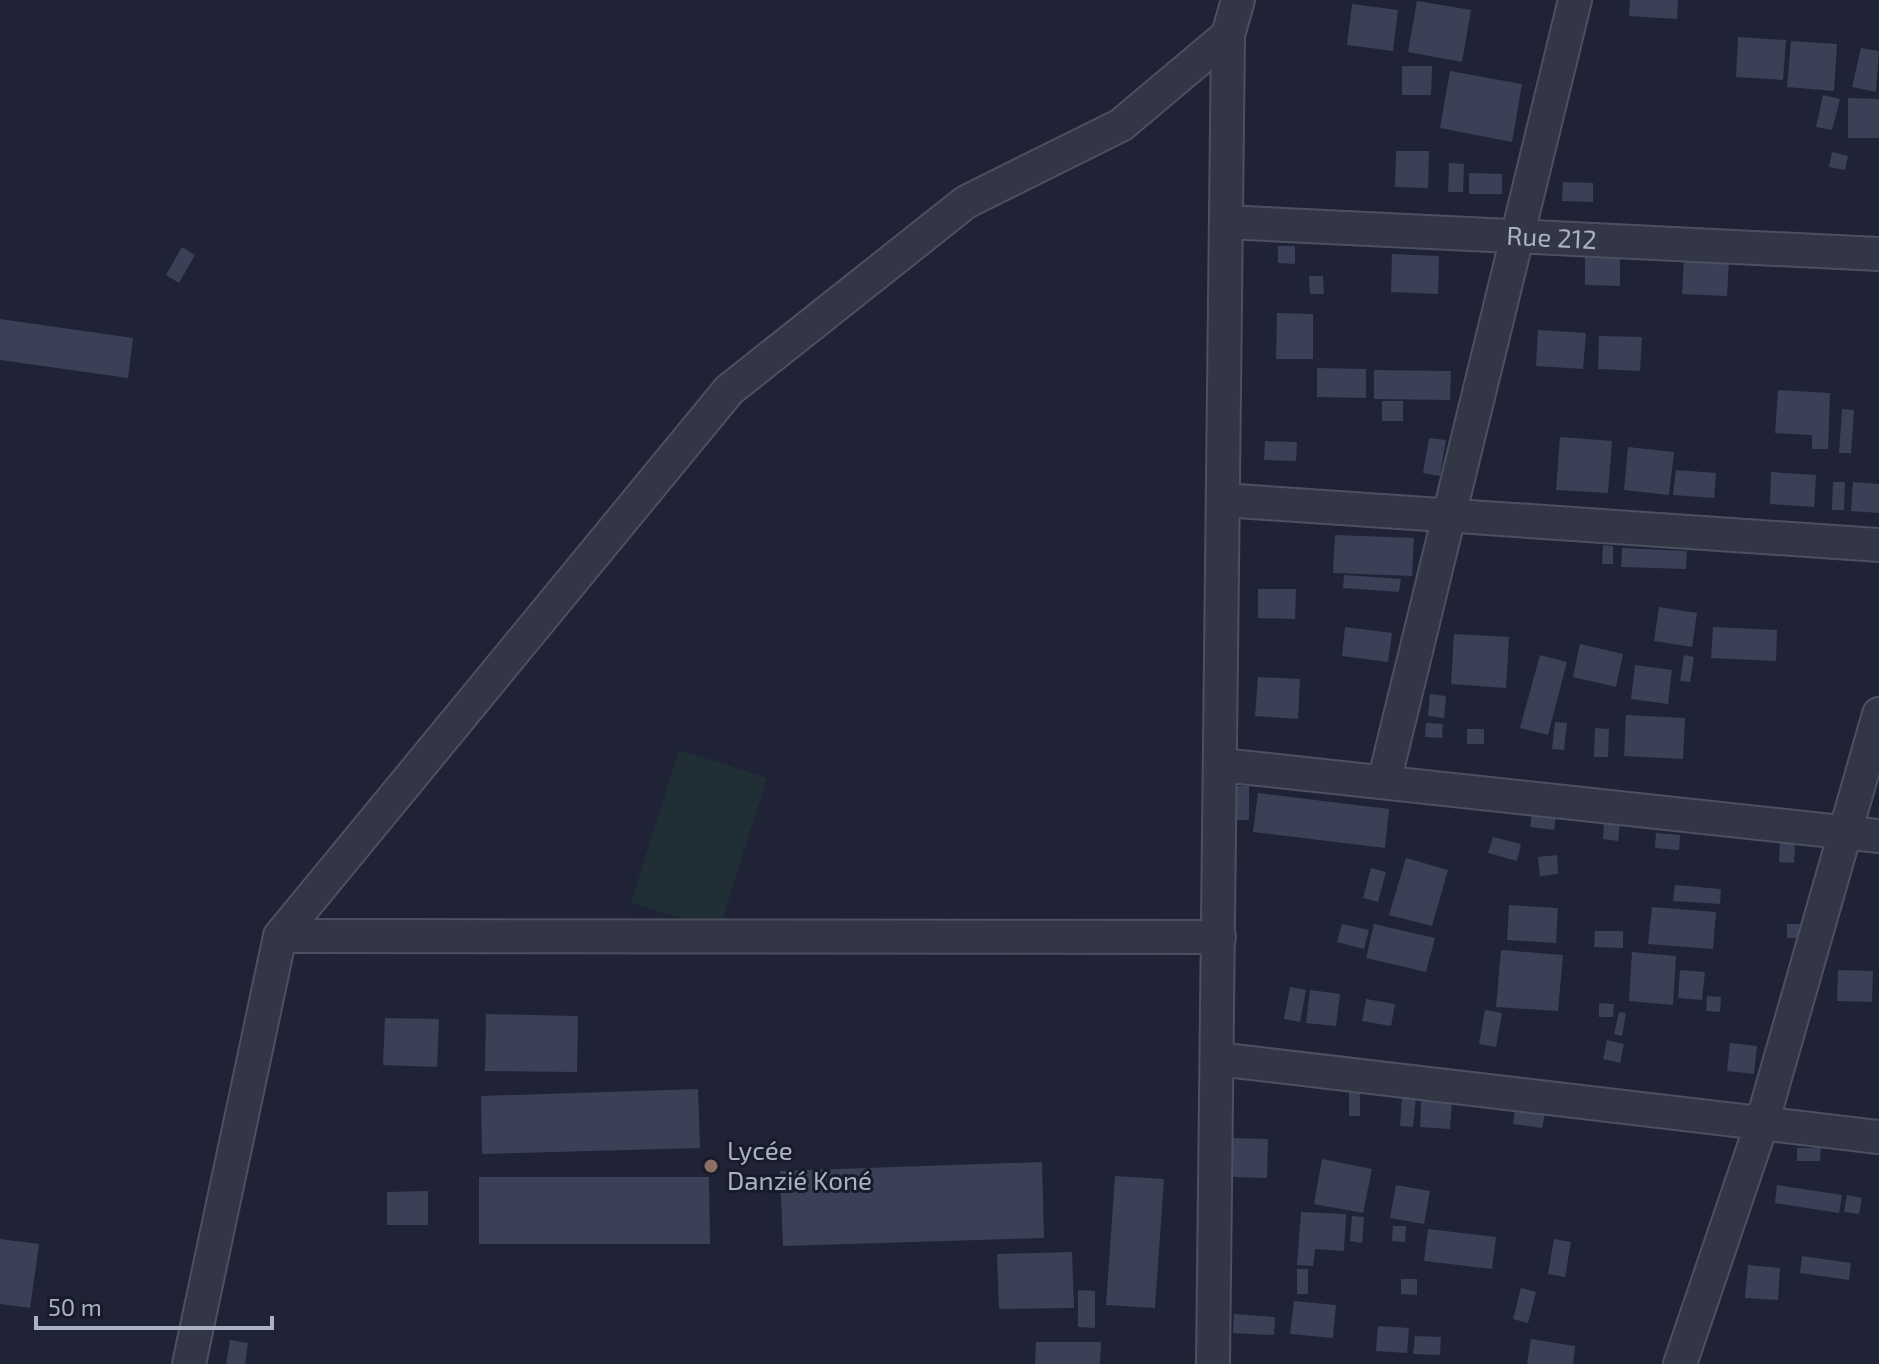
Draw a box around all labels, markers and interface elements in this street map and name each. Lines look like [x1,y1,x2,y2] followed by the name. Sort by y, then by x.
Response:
[1506,219,1598,254] street label: Rue 212
[727,1134,872,1195] place label: Lycée Danzié Koné
[702,1157,720,1175] marker: Lycée Danzié Koné
[36,1280,272,1330] scale bar
[48,1292,102,1321] text: 50 m

